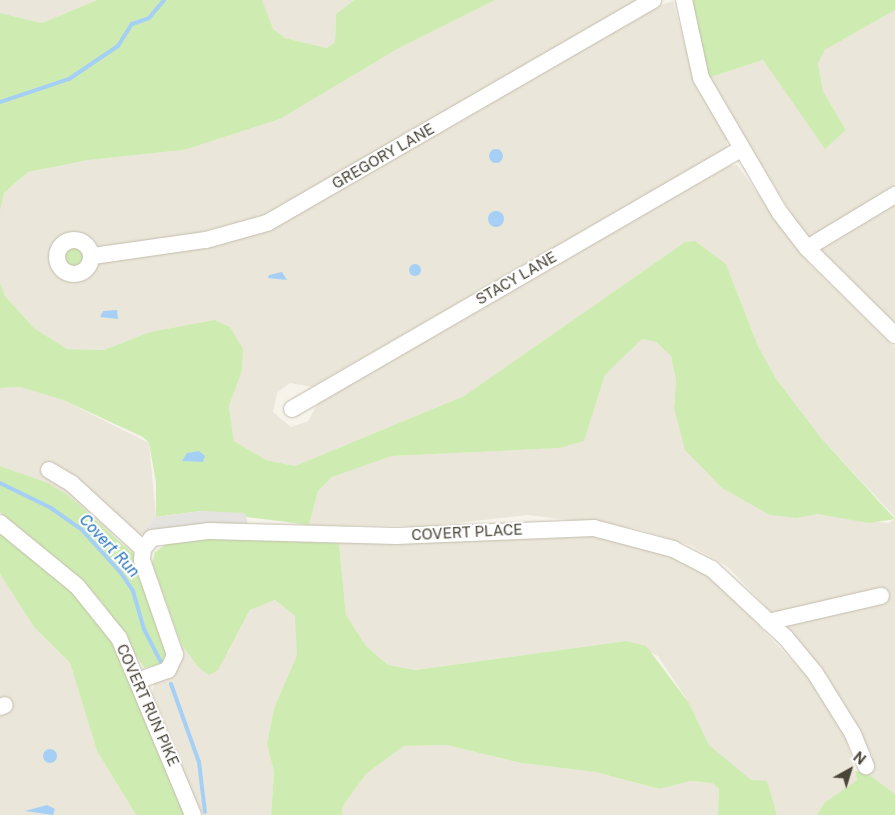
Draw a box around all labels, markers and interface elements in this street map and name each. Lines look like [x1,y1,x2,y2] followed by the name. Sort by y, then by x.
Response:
[329,119,437,193] street label: GREGORY LANE
[472,248,560,308] street label: STACY LANE
[75,510,143,582] water label: Covert Run
[411,520,523,544] street label: COVERT PLACE
[113,641,183,769] street label: COVERT RUN PIKE
[825,745,875,795] north arrow
[850,749,869,768] text: N

